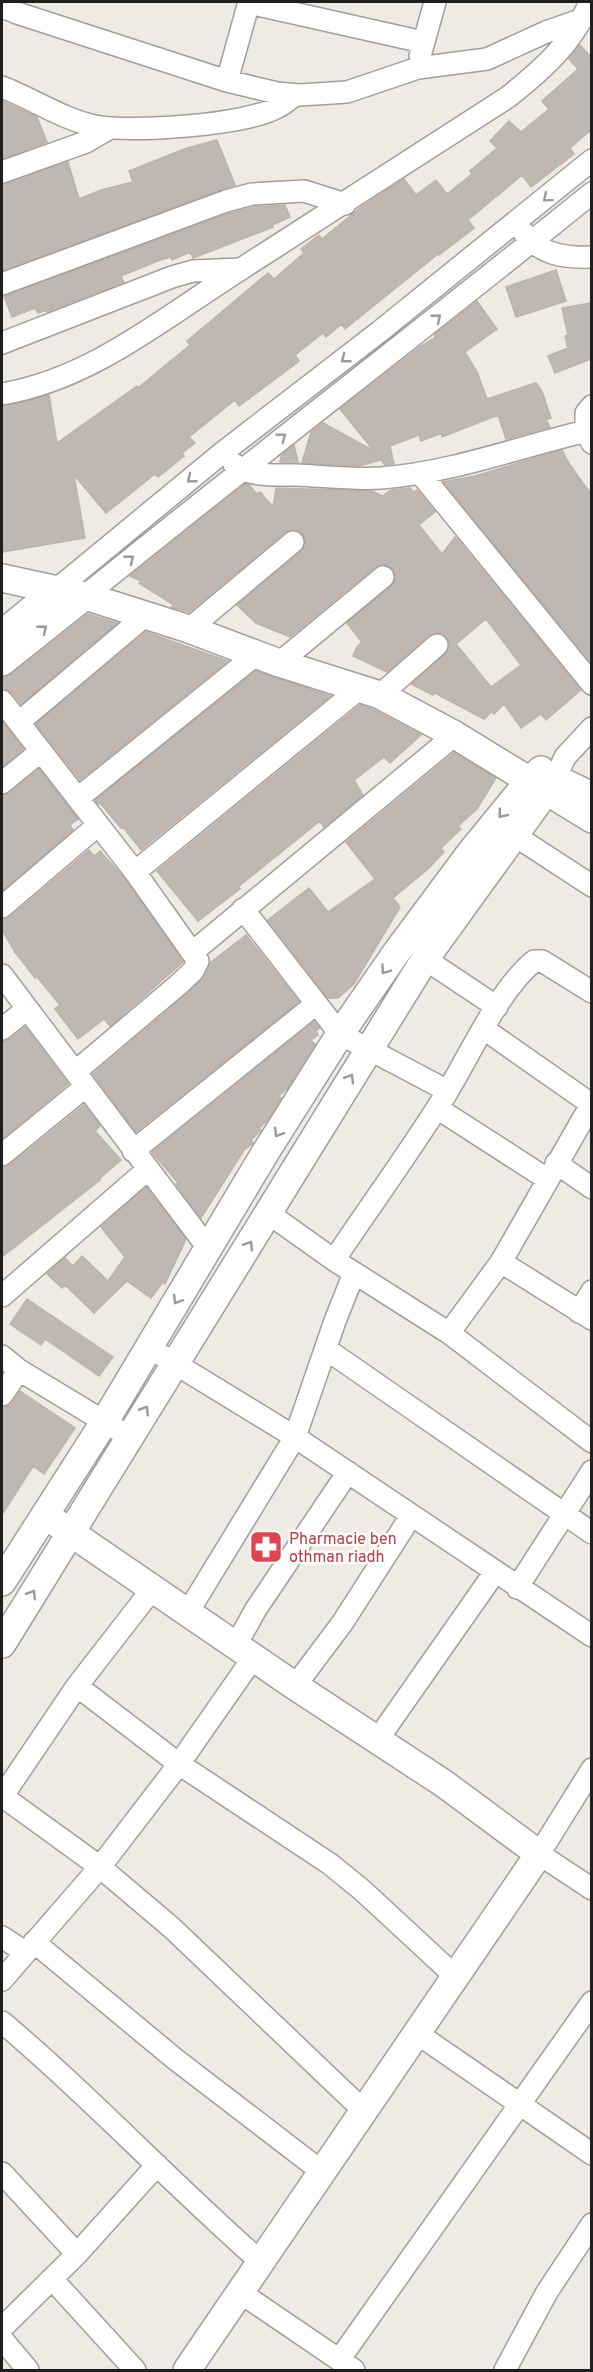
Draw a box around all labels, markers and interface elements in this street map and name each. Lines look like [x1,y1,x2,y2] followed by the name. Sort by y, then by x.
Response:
[543,191,554,202] one-way arrow
[430,314,441,325] one-way arrow
[341,351,352,362] one-way arrow
[276,434,287,445] one-way arrow
[187,471,198,482] one-way arrow
[123,555,134,566] one-way arrow
[36,626,47,637] one-way arrow
[498,807,509,818] one-way arrow
[381,963,392,974] one-way arrow
[343,1074,355,1084] one-way arrow
[273,1127,285,1137] one-way arrow
[241,1241,253,1251] one-way arrow
[173,1294,184,1304] one-way arrow
[137,1406,149,1416] one-way arrow
[248,1529,284,1565] pharmacy icon: Pharmacie ben othman riadh
[289,1530,397,1568] place label: Pharmacie ben othman riadh
[25,1590,37,1600] one-way arrow

